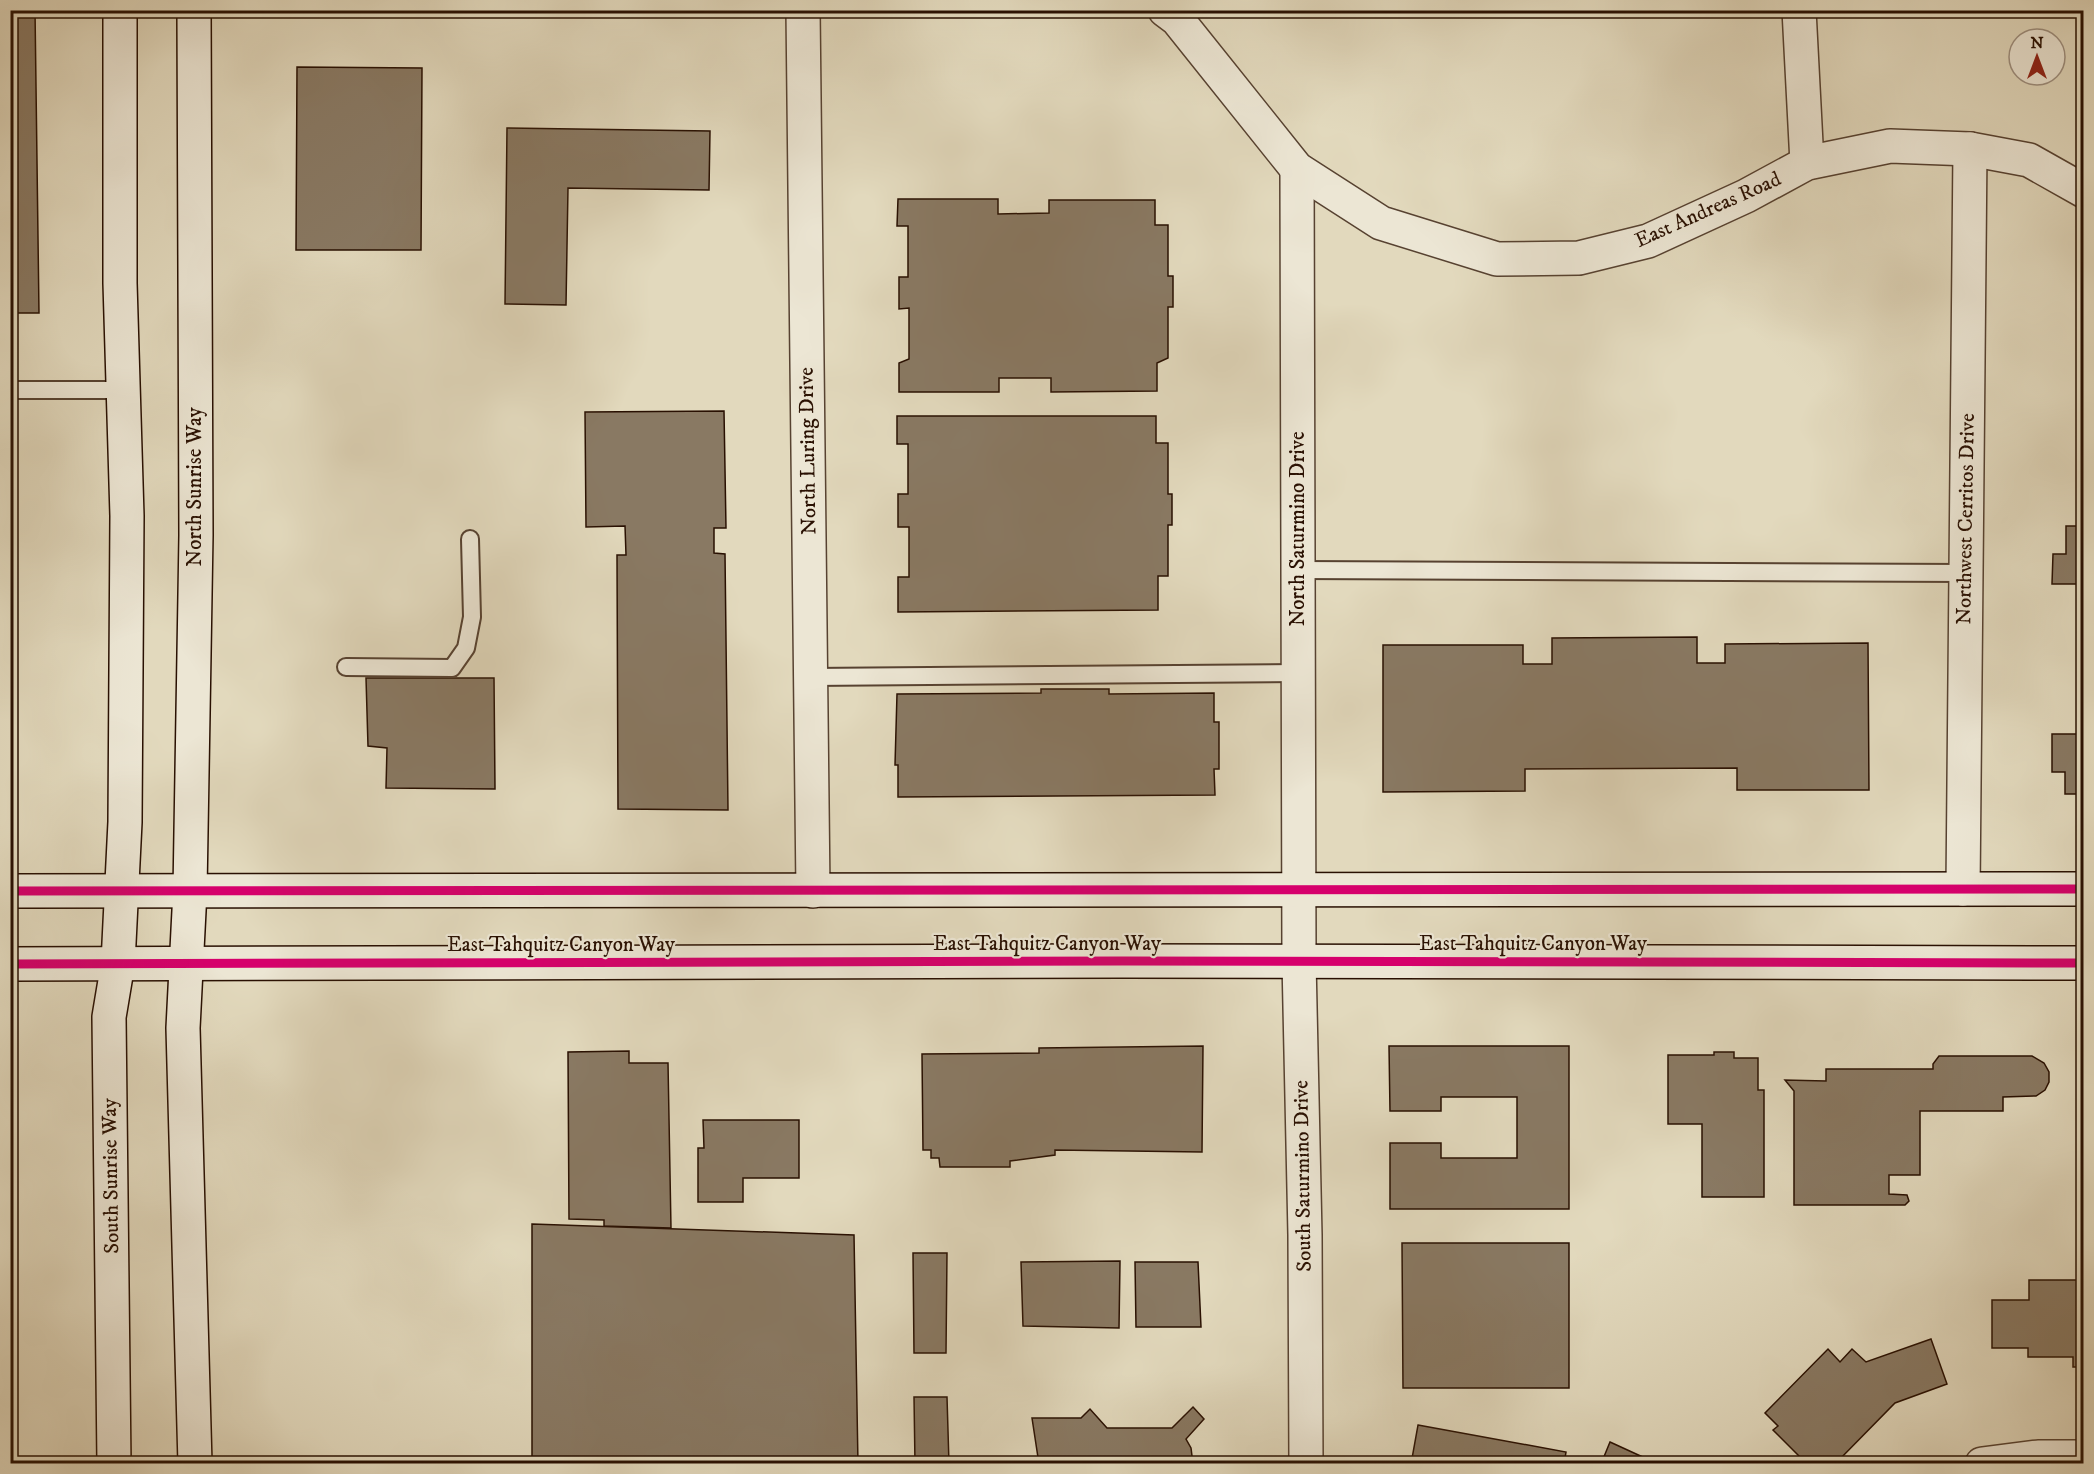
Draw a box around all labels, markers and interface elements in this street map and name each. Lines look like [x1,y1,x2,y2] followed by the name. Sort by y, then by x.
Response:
[2007,27,2067,87] north arrow
[2030,33,2044,53] text: N
[1631,166,1786,254] street label: East Andreas Road
[794,367,822,535] street label: North Luring Drive
[182,406,208,567] street label: North Sunrise Way
[1951,413,1981,625] street label: Northwest Cerritos Drive
[1285,431,1311,627] street label: North Saturmino Drive
[933,931,1162,957] street label: East Tahquitz Canyon Way
[1419,931,1648,957] street label: East Tahquitz Canyon Way
[447,932,676,958] street label: East Tahquitz Canyon Way
[1288,1080,1318,1272] street label: South Saturmino Drive
[97,1097,125,1254] street label: South Sunrise Way

